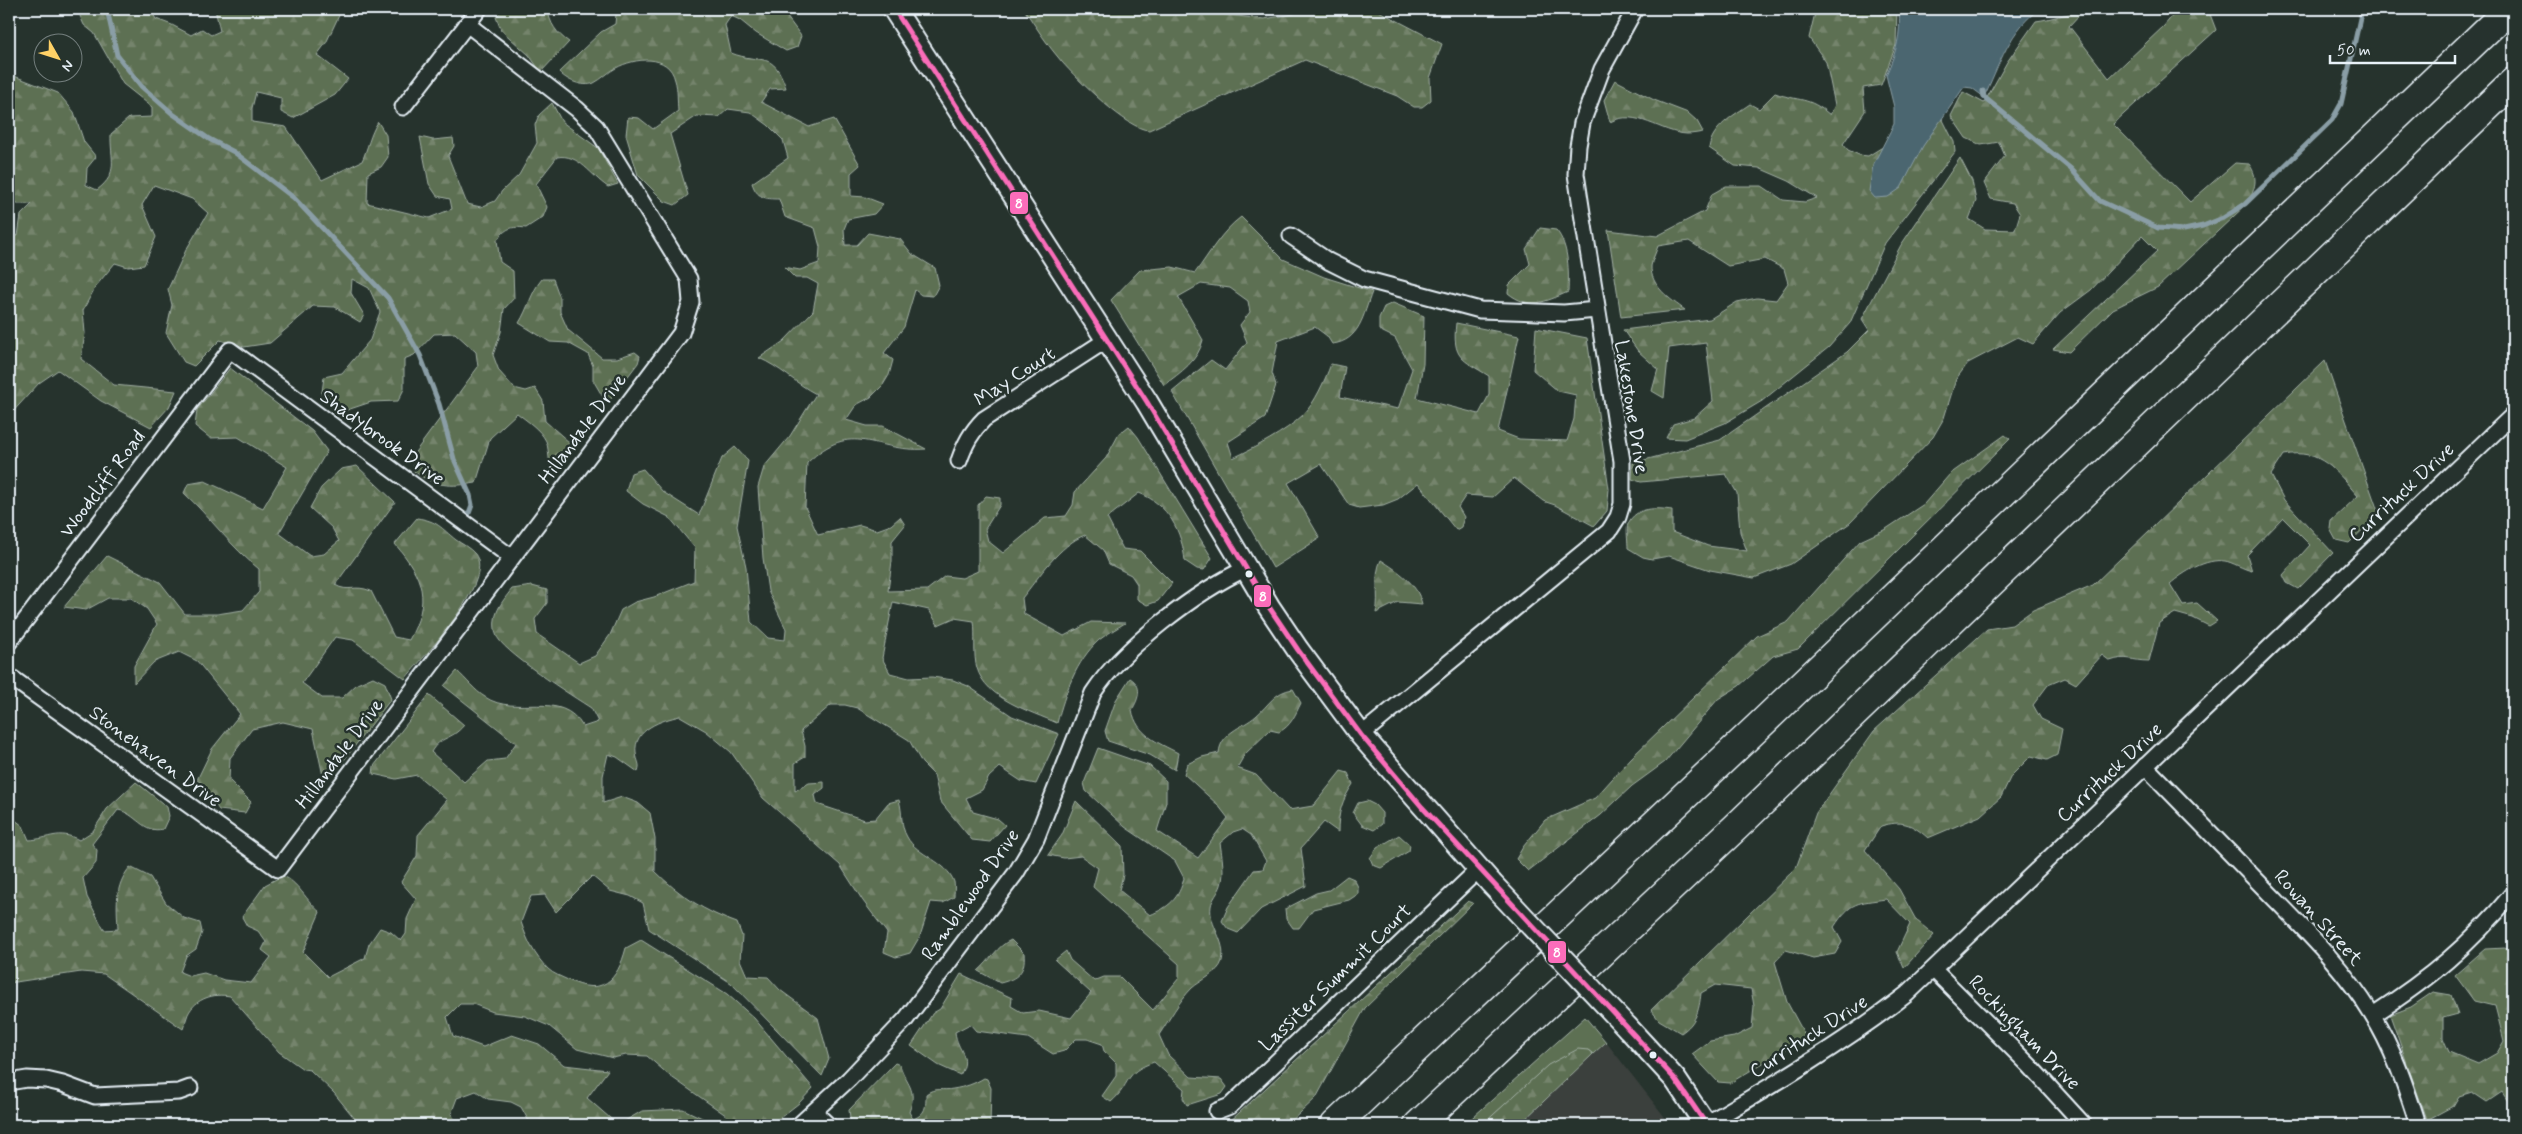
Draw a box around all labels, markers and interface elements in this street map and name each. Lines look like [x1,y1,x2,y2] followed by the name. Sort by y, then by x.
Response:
[32,32,82,82] north arrow
[2330,32,2454,64] scale bar
[2337,41,2371,61] text: 50 m
[57,56,77,75] text: N
[1009,191,1029,215] line badge: 8
[1015,195,1023,213] text: 8
[1607,338,1655,476] street label: Lakestone Drive
[969,341,1061,413] street label: May Court
[532,368,634,490] street label: Hillandale Drive
[314,383,450,493] street label: Shadybrook Drive
[54,425,152,543] street label: Woodcliff Road
[2343,437,2461,549] street label: Currituck Drive
[1244,569,1254,579] unlabelled marker
[1253,584,1272,608] line badge: 8
[1259,588,1267,606] text: 8
[289,693,391,815] street label: Hillandale Drive
[83,700,227,814] street label: Stonehaven Drive
[2051,717,2169,829] street label: Currituck Drive
[916,824,1026,966] street label: Ramblewood Drive
[2267,864,2369,972] street label: Rowan Street
[1254,898,1418,1058] street label: Lassiter Summit Court
[1547,940,1567,964] line badge: 8
[1553,944,1561,962] text: 8
[1960,969,2086,1098] street label: Rockingham Drive
[1745,989,1873,1085] street label: Currituck Drive
[1648,1050,1658,1060] unlabelled marker

